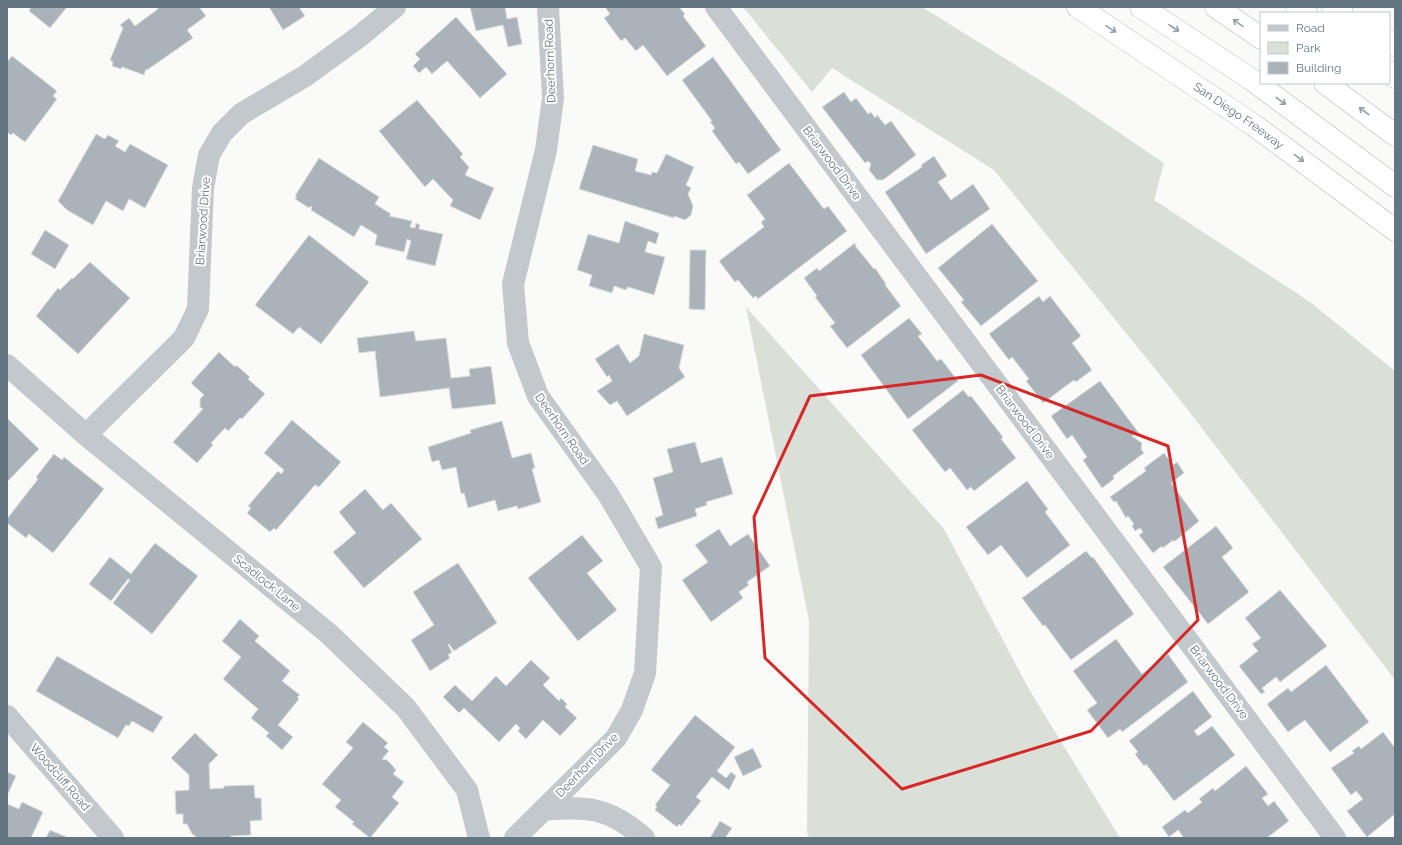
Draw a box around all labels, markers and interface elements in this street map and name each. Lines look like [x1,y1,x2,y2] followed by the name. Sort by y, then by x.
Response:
[1260,12,1390,84] legend
[542,19,558,103] street label: Deerhorn Road
[1233,19,1244,27] one-way arrow
[1296,21,1325,35] text: Road
[1168,24,1179,32] one-way arrow
[1105,25,1116,33] one-way arrow
[1296,41,1321,55] text: Park
[1296,61,1342,75] text: Building
[1191,80,1287,152] street label: San Diego Freeway
[1276,97,1287,105] one-way arrow
[1358,107,1369,116] one-way arrow
[800,123,864,203] street label: Briarwood Drive
[1293,154,1304,162] one-way arrow
[193,176,213,266] street label: Briarwood Drive
[993,382,1057,462] street label: Briarwood Drive
[532,391,592,467] street label: Deerhorn Road
[231,552,303,614] street label: Scadlock Lane
[1187,642,1251,722] street label: Briarwood Drive
[553,730,621,800] street label: Deerhorn Drive
[27,741,93,813] street label: Woodcliff Road

